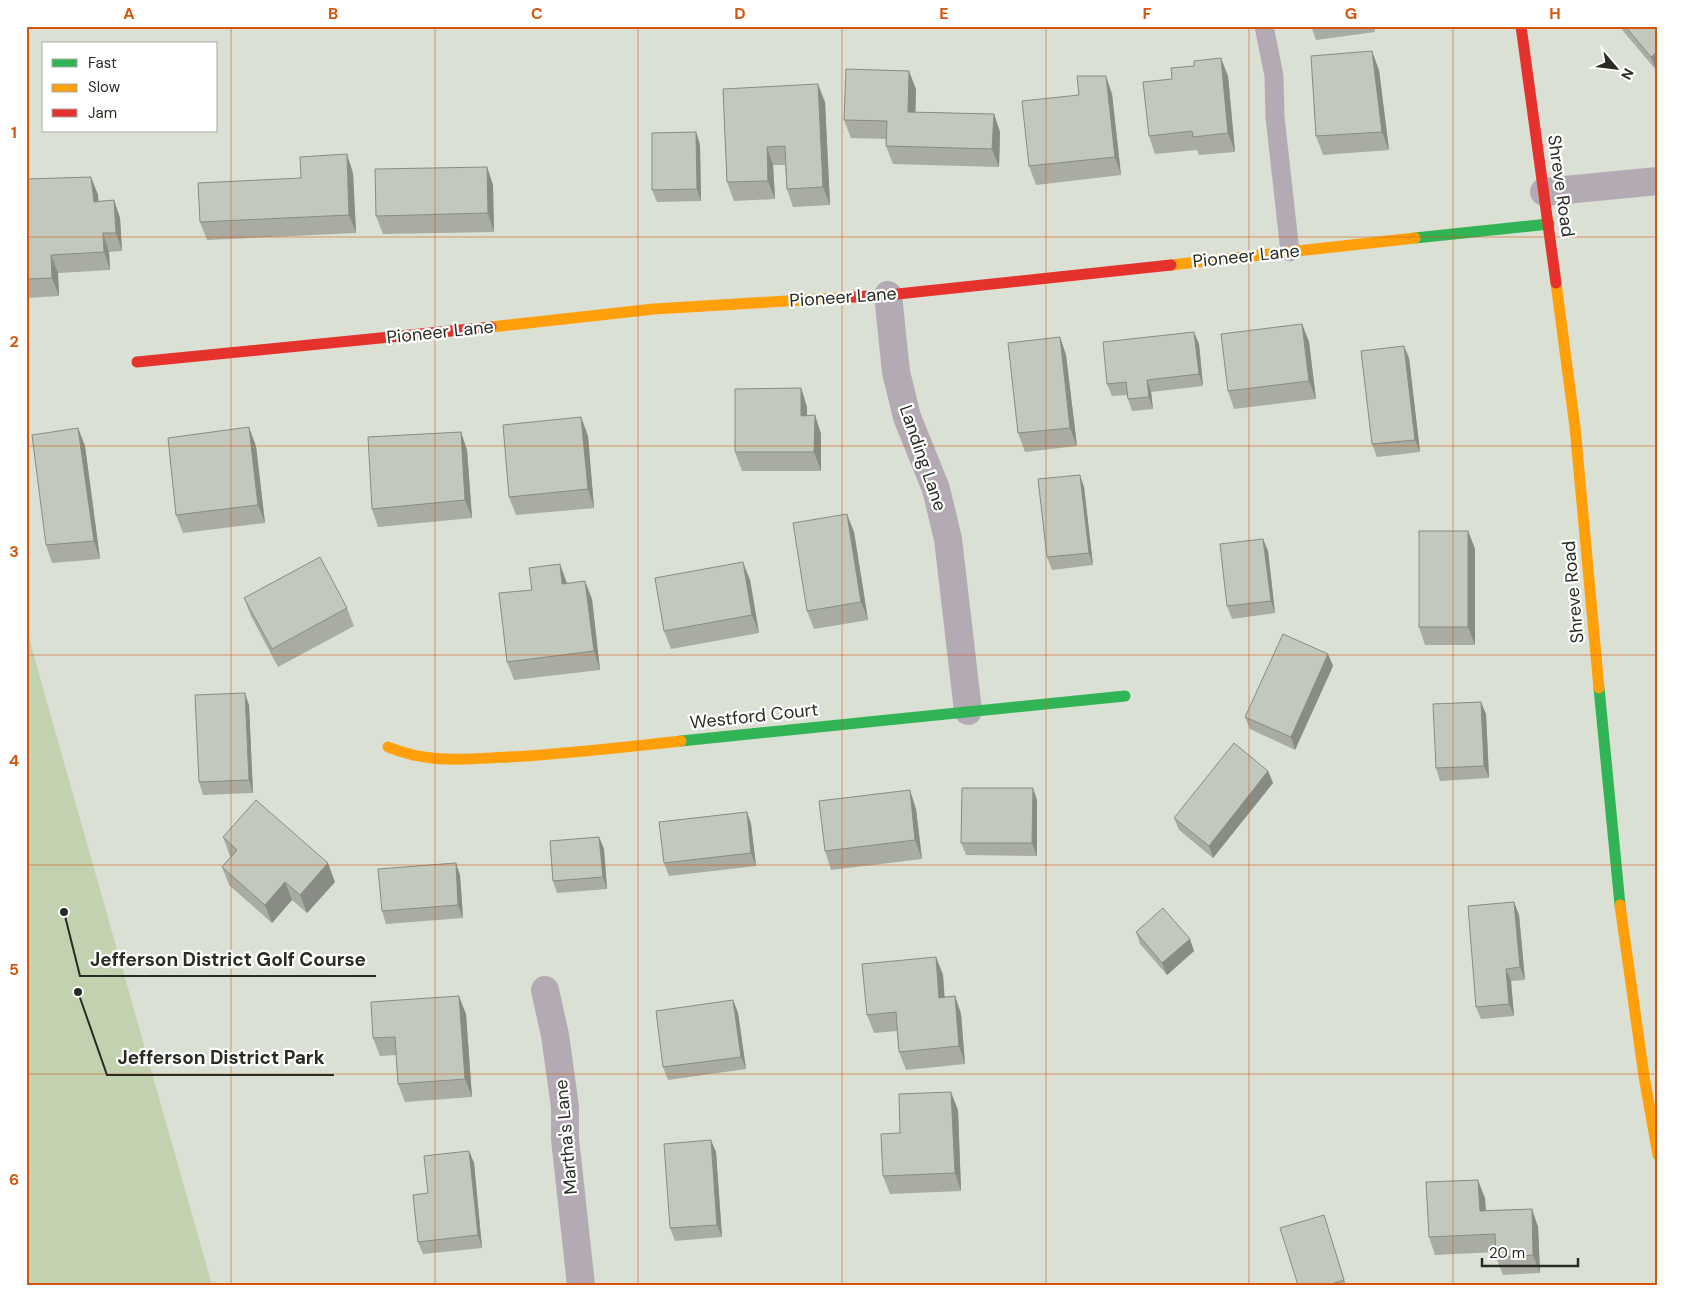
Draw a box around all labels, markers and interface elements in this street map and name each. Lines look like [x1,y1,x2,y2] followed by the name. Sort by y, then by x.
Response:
[123,3,135,24] text: A
[328,3,338,24] text: B
[531,3,543,24] text: C
[734,3,746,24] text: D
[939,3,949,24] text: E
[1143,3,1152,24] text: F
[1345,3,1357,24] text: G
[1549,3,1561,24] text: H
[42,42,218,132] legend
[1592,42,1642,92] north arrow
[88,53,117,73] text: Fast
[1617,65,1638,83] text: N
[88,77,121,97] text: Slow
[88,103,117,123] text: Jam
[11,122,17,143] text: 1
[1542,133,1580,239] street label: Shreve Road
[1191,238,1301,274] street label: Pioneer Lane
[789,281,897,313] street label: Pioneer Lane
[385,314,495,350] street label: Pioneer Lane
[9,331,19,352] text: 2
[894,402,952,514] street label: Landing Lane
[1557,540,1589,644] street label: Shreve Road
[9,541,19,562] text: 3
[689,697,819,735] street label: Westford Court
[9,750,19,771] text: 4
[80,942,376,976] callout: Jefferson District Golf Course
[90,947,366,972] text: Jefferson District Golf Course
[9,959,19,980] text: 5
[107,1041,334,1075] callout: Jefferson District Park
[117,1045,325,1070] text: Jefferson District Park
[549,1079,583,1195] street label: Martha's Lane
[9,1169,19,1190] text: 6
[1482,1236,1578,1268] scale bar
[1489,1243,1525,1263] text: 20 m

